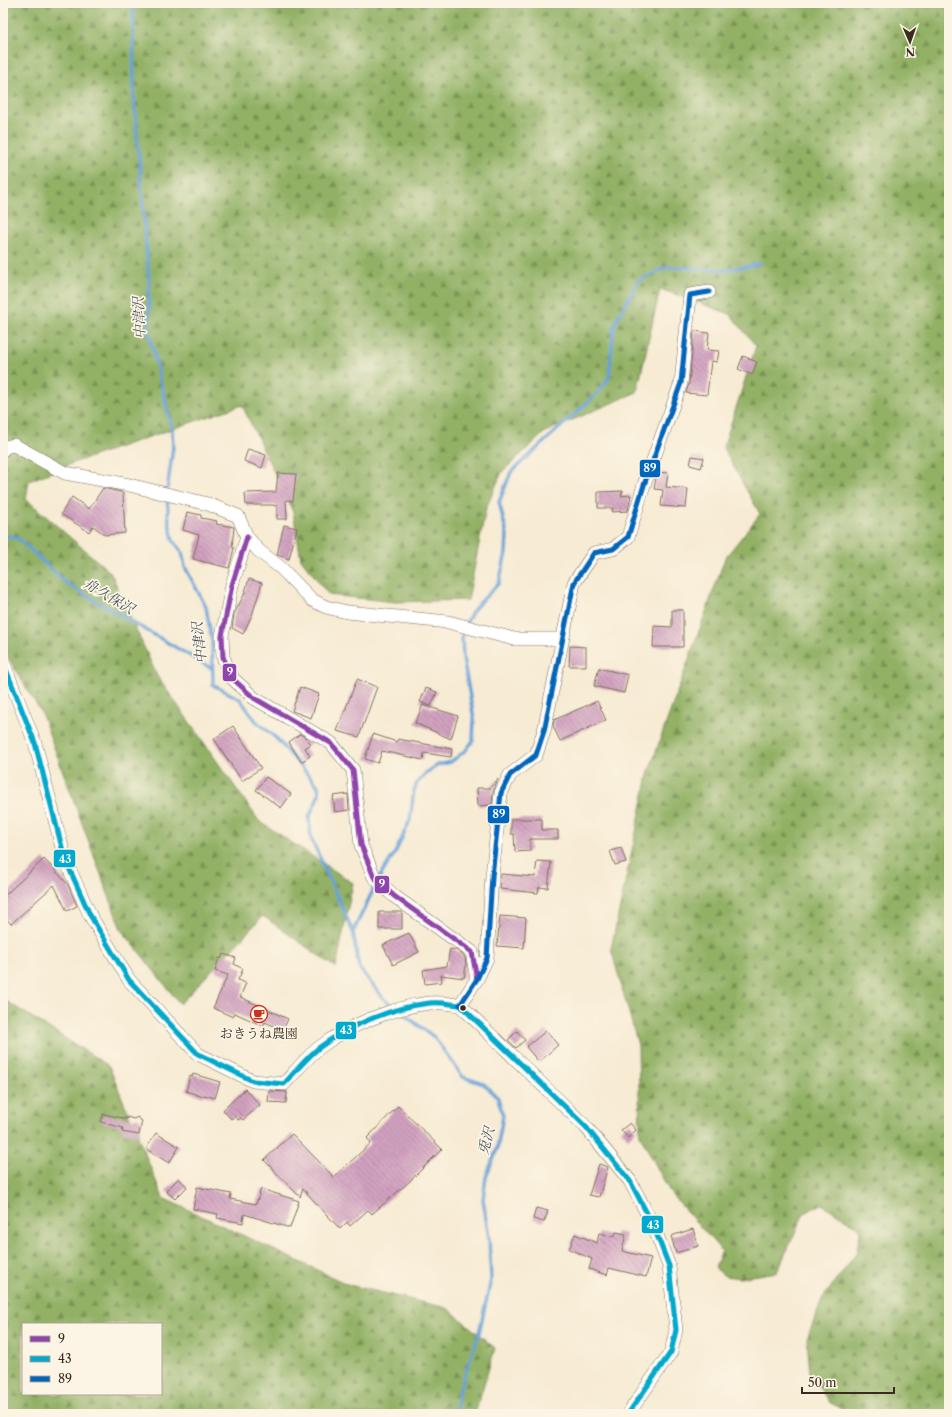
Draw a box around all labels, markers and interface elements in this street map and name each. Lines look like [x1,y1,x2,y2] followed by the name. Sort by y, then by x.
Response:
[890,22,930,62] north arrow
[905,45,915,59] text: N
[129,295,149,339] water label: 中津沢
[639,459,661,478] line badge: 89
[643,461,657,475] text: 89
[80,574,139,619] water label: 舟久保沢
[188,619,210,665] water label: 中津沢
[222,663,237,682] line badge: 9
[227,665,234,679] text: 9
[487,805,510,824] line badge: 89
[492,807,506,821] text: 89
[53,849,76,868] line badge: 43
[59,852,71,866] text: 43
[374,875,390,894] line badge: 9
[379,877,386,891] text: 9
[458,1003,468,1013] unlabelled marker
[249,1004,269,1024] cafe icon: おきうね農園
[335,1021,357,1040] line badge: 43
[340,1023,352,1037] text: 43
[220,1025,298,1041] place label: おきうね農園
[474,1123,499,1157] water label: 兎沢
[641,1215,664,1234] line badge: 43
[647,1218,659,1232] text: 43
[22,1323,162,1395] legend
[58,1331,65,1346] text: 9
[58,1351,72,1366] text: 43
[802,1369,894,1395] scale bar
[58,1371,72,1386] text: 89
[808,1375,837,1390] text: 50 m

